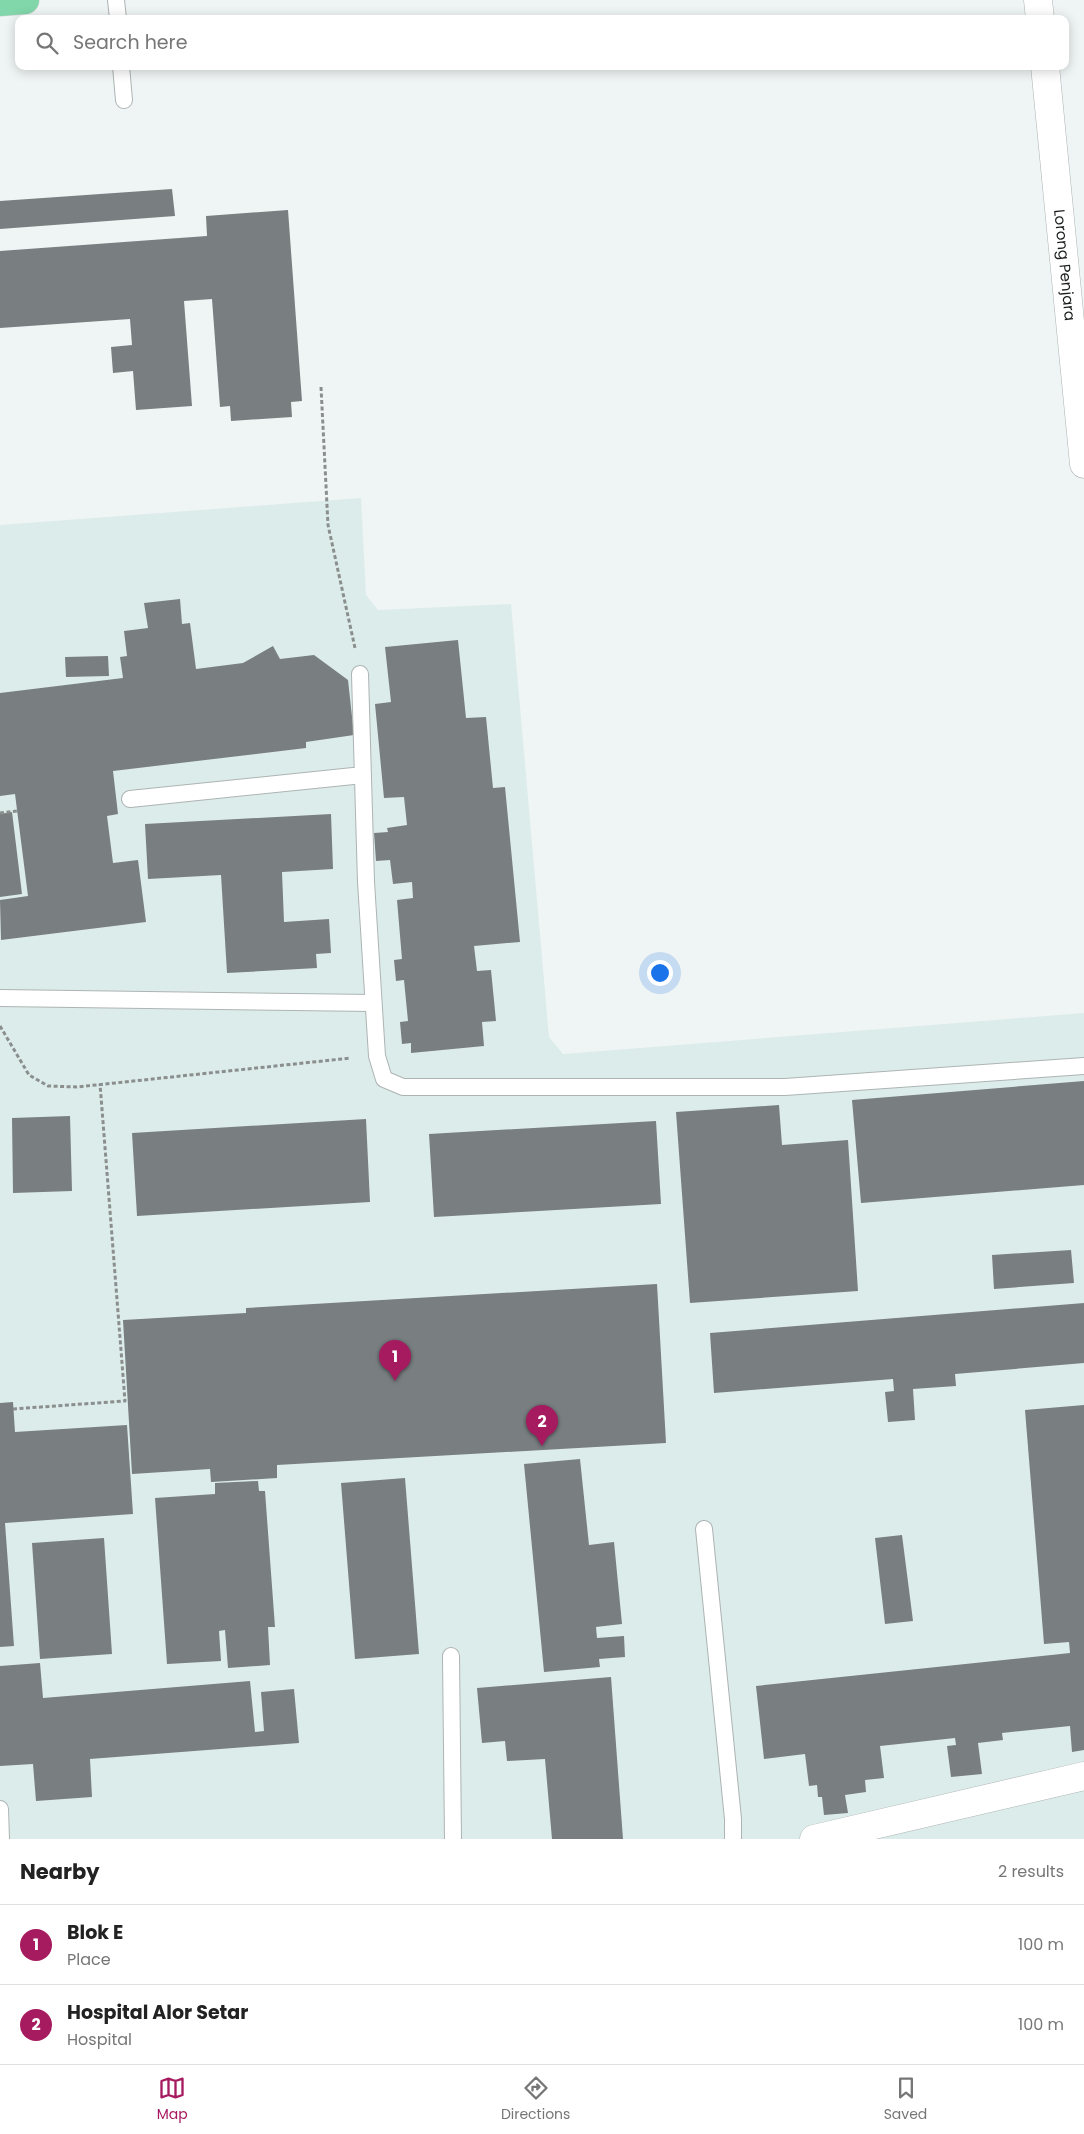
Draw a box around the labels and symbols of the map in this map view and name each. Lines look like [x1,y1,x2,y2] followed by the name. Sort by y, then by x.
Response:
[1049,208,1081,322] street label: Lorong Penjara
[647,960,673,986] your location
[379,1340,411,1381] pin: 1
[526,1405,558,1446] pin: 2

